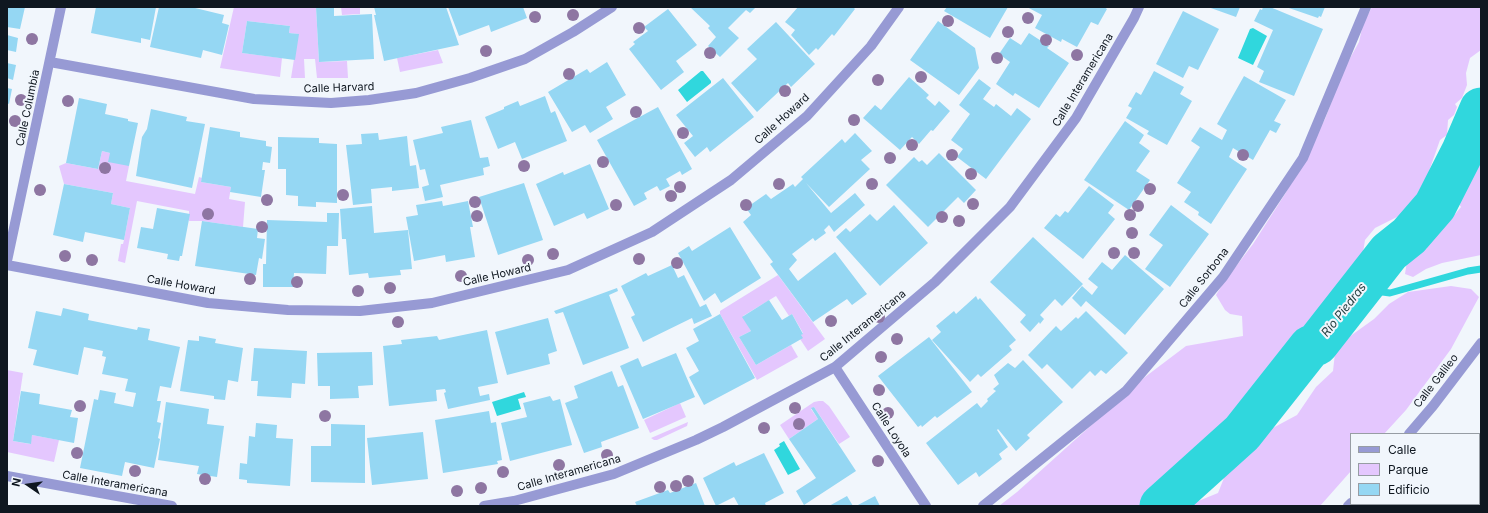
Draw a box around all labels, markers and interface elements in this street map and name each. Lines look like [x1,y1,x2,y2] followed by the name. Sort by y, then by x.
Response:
[1050,31,1116,129] street label: Calle Interamericana
[13,68,43,148] street label: Calle Columbia
[303,80,375,96] street label: Calle Harvard
[752,91,812,147] street label: Calle Howard
[1176,245,1232,311] street label: Calle Sorbona
[462,261,532,289] street label: Calle Howard
[146,272,216,298] street label: Calle Howard
[1319,280,1369,340] water label: Río Piedras
[817,287,909,365] street label: Calle Interamericana
[1411,352,1461,410] street label: Calle Galileo
[868,400,914,460] street label: Calle Loyola
[1350,433,1480,505] legend
[1388,442,1416,457] text: Calle
[516,452,622,494] street label: Calle Interamericana
[1388,462,1428,477] text: Parque
[8,465,48,505] north arrow
[61,468,169,500] street label: Calle Interamericana
[9,477,24,488] text: N
[1388,482,1430,497] text: Edificio

